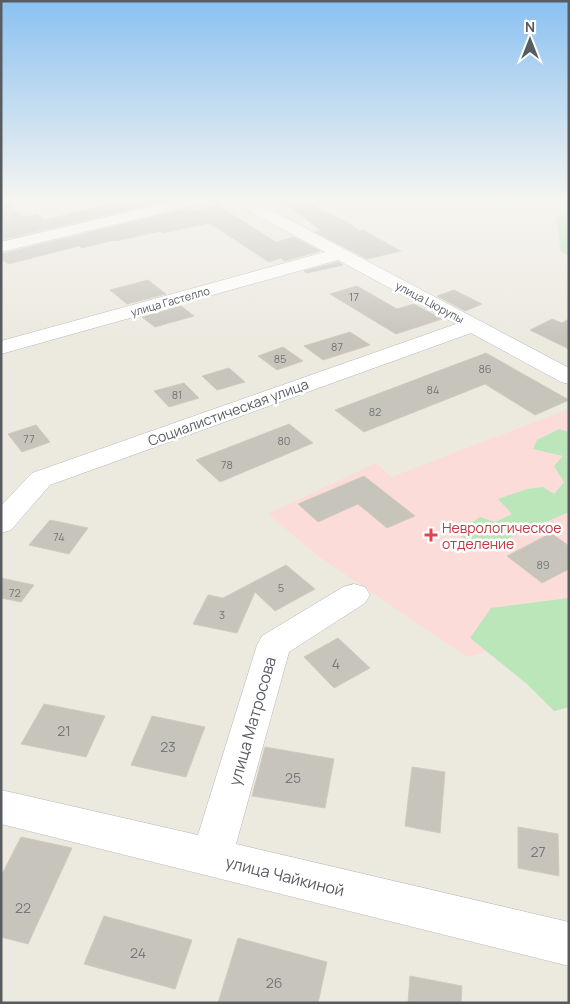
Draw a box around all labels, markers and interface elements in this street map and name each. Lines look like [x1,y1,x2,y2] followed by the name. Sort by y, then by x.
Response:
[505,15,555,65] north arrow
[525,17,535,36] text: N
[393,278,467,326] street label: улица Цюрупы
[129,282,212,319] street label: улица Гастелло
[349,289,359,304] house number: 17
[331,339,343,354] house number: 87
[274,351,286,366] house number: 85
[478,361,492,376] house number: 86
[145,374,311,450] street label: Социалистическая улица
[427,382,439,397] house number: 84
[172,387,182,402] house number: 81
[369,404,381,419] house number: 82
[23,431,35,446] house number: 77
[277,433,291,448] house number: 80
[221,457,233,472] house number: 78
[442,518,561,553] place label: Неврологическое отделение
[424,528,438,542] marker: Неврологическое отделение
[53,529,65,544] house number: 74
[536,557,550,572] house number: 89
[278,580,284,595] house number: 5
[9,585,21,600] house number: 72
[219,607,225,622] house number: 3
[223,654,281,788] street label: улица Матросова
[332,654,340,673] house number: 4
[57,721,71,740] house number: 21
[160,737,176,756] house number: 23
[285,768,301,787] house number: 25
[530,842,546,861] house number: 27
[223,851,347,901] street label: улица Чайкиной
[15,898,31,917] house number: 22
[130,943,146,962] house number: 24
[266,973,282,992] house number: 26

